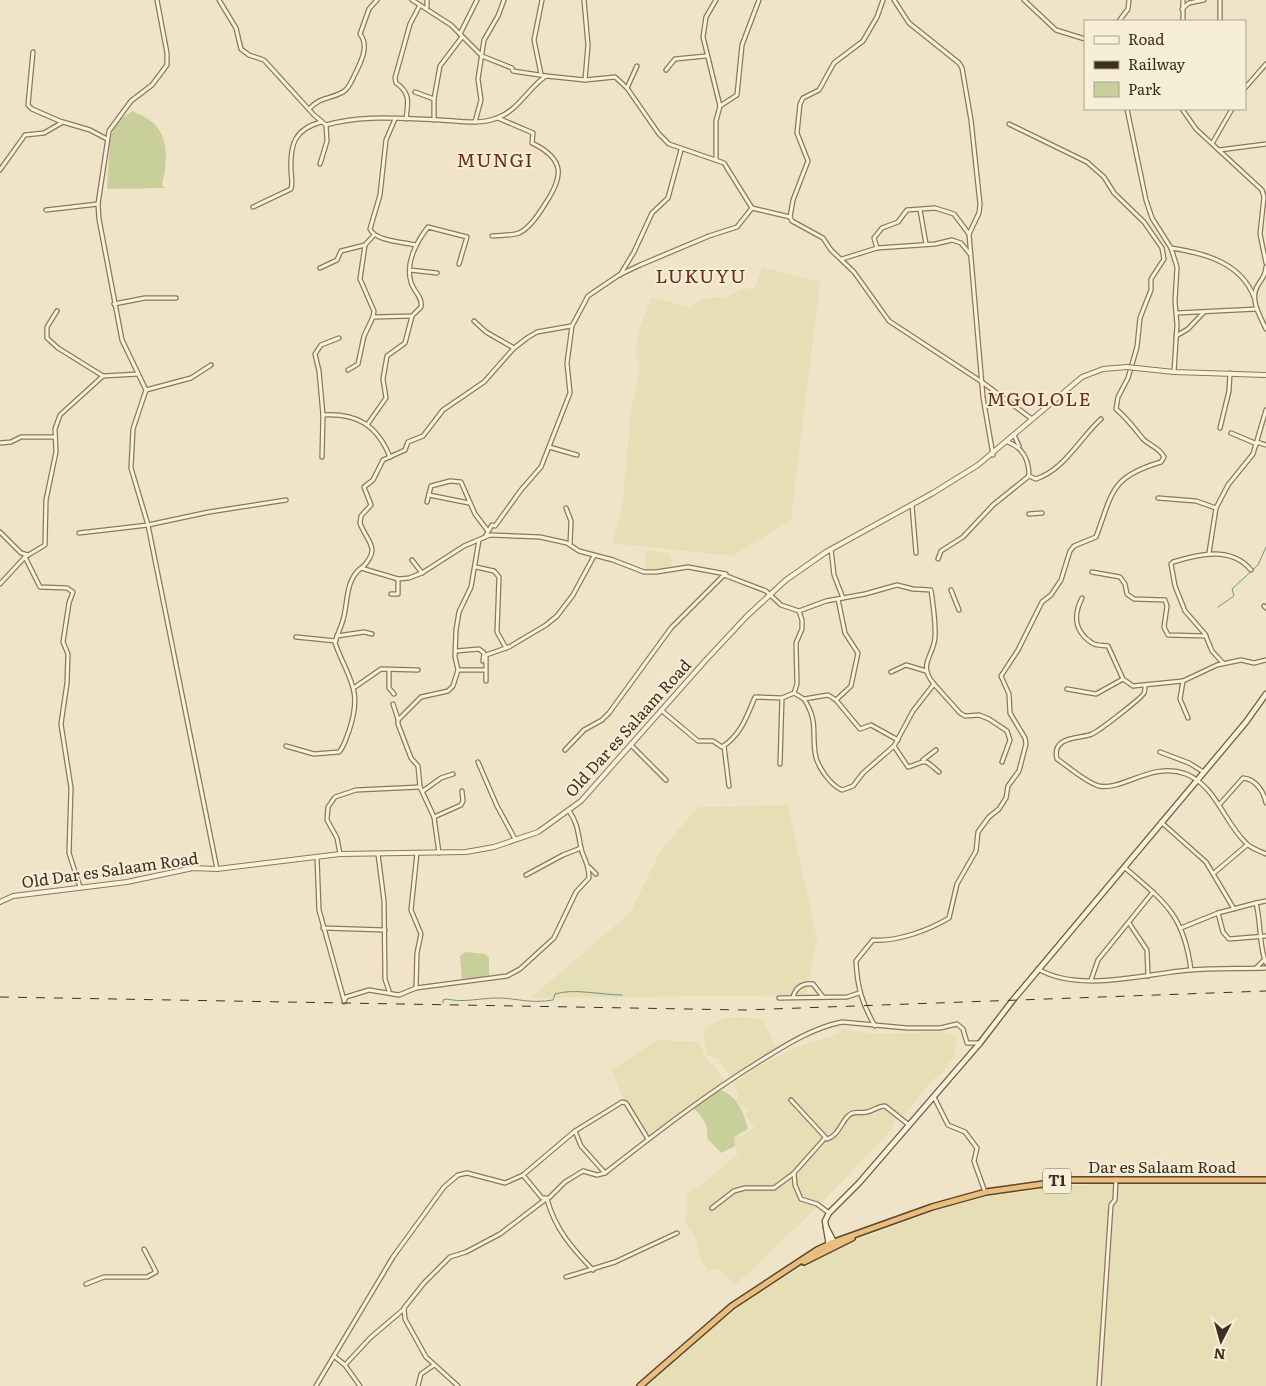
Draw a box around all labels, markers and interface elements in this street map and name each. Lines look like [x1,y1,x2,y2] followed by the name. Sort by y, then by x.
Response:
[1084,20,1246,110] legend
[1128,27,1164,50] text: Road
[1128,52,1186,75] text: Railway
[1128,77,1162,100] text: Park
[457,145,533,173] district label: MUNGI
[656,261,746,289] district label: LUKUYU
[986,384,1092,412] district label: MGOLOLE
[559,653,696,802] street label: Old Dar es Salaam Road
[20,845,200,893] street label: Old Dar es Salaam Road
[1088,1154,1236,1178] street label: Dar es Salaam Road
[1043,1168,1071,1194] road number: T1
[1196,1316,1246,1366] north arrow
[1212,1344,1226,1365] text: N

